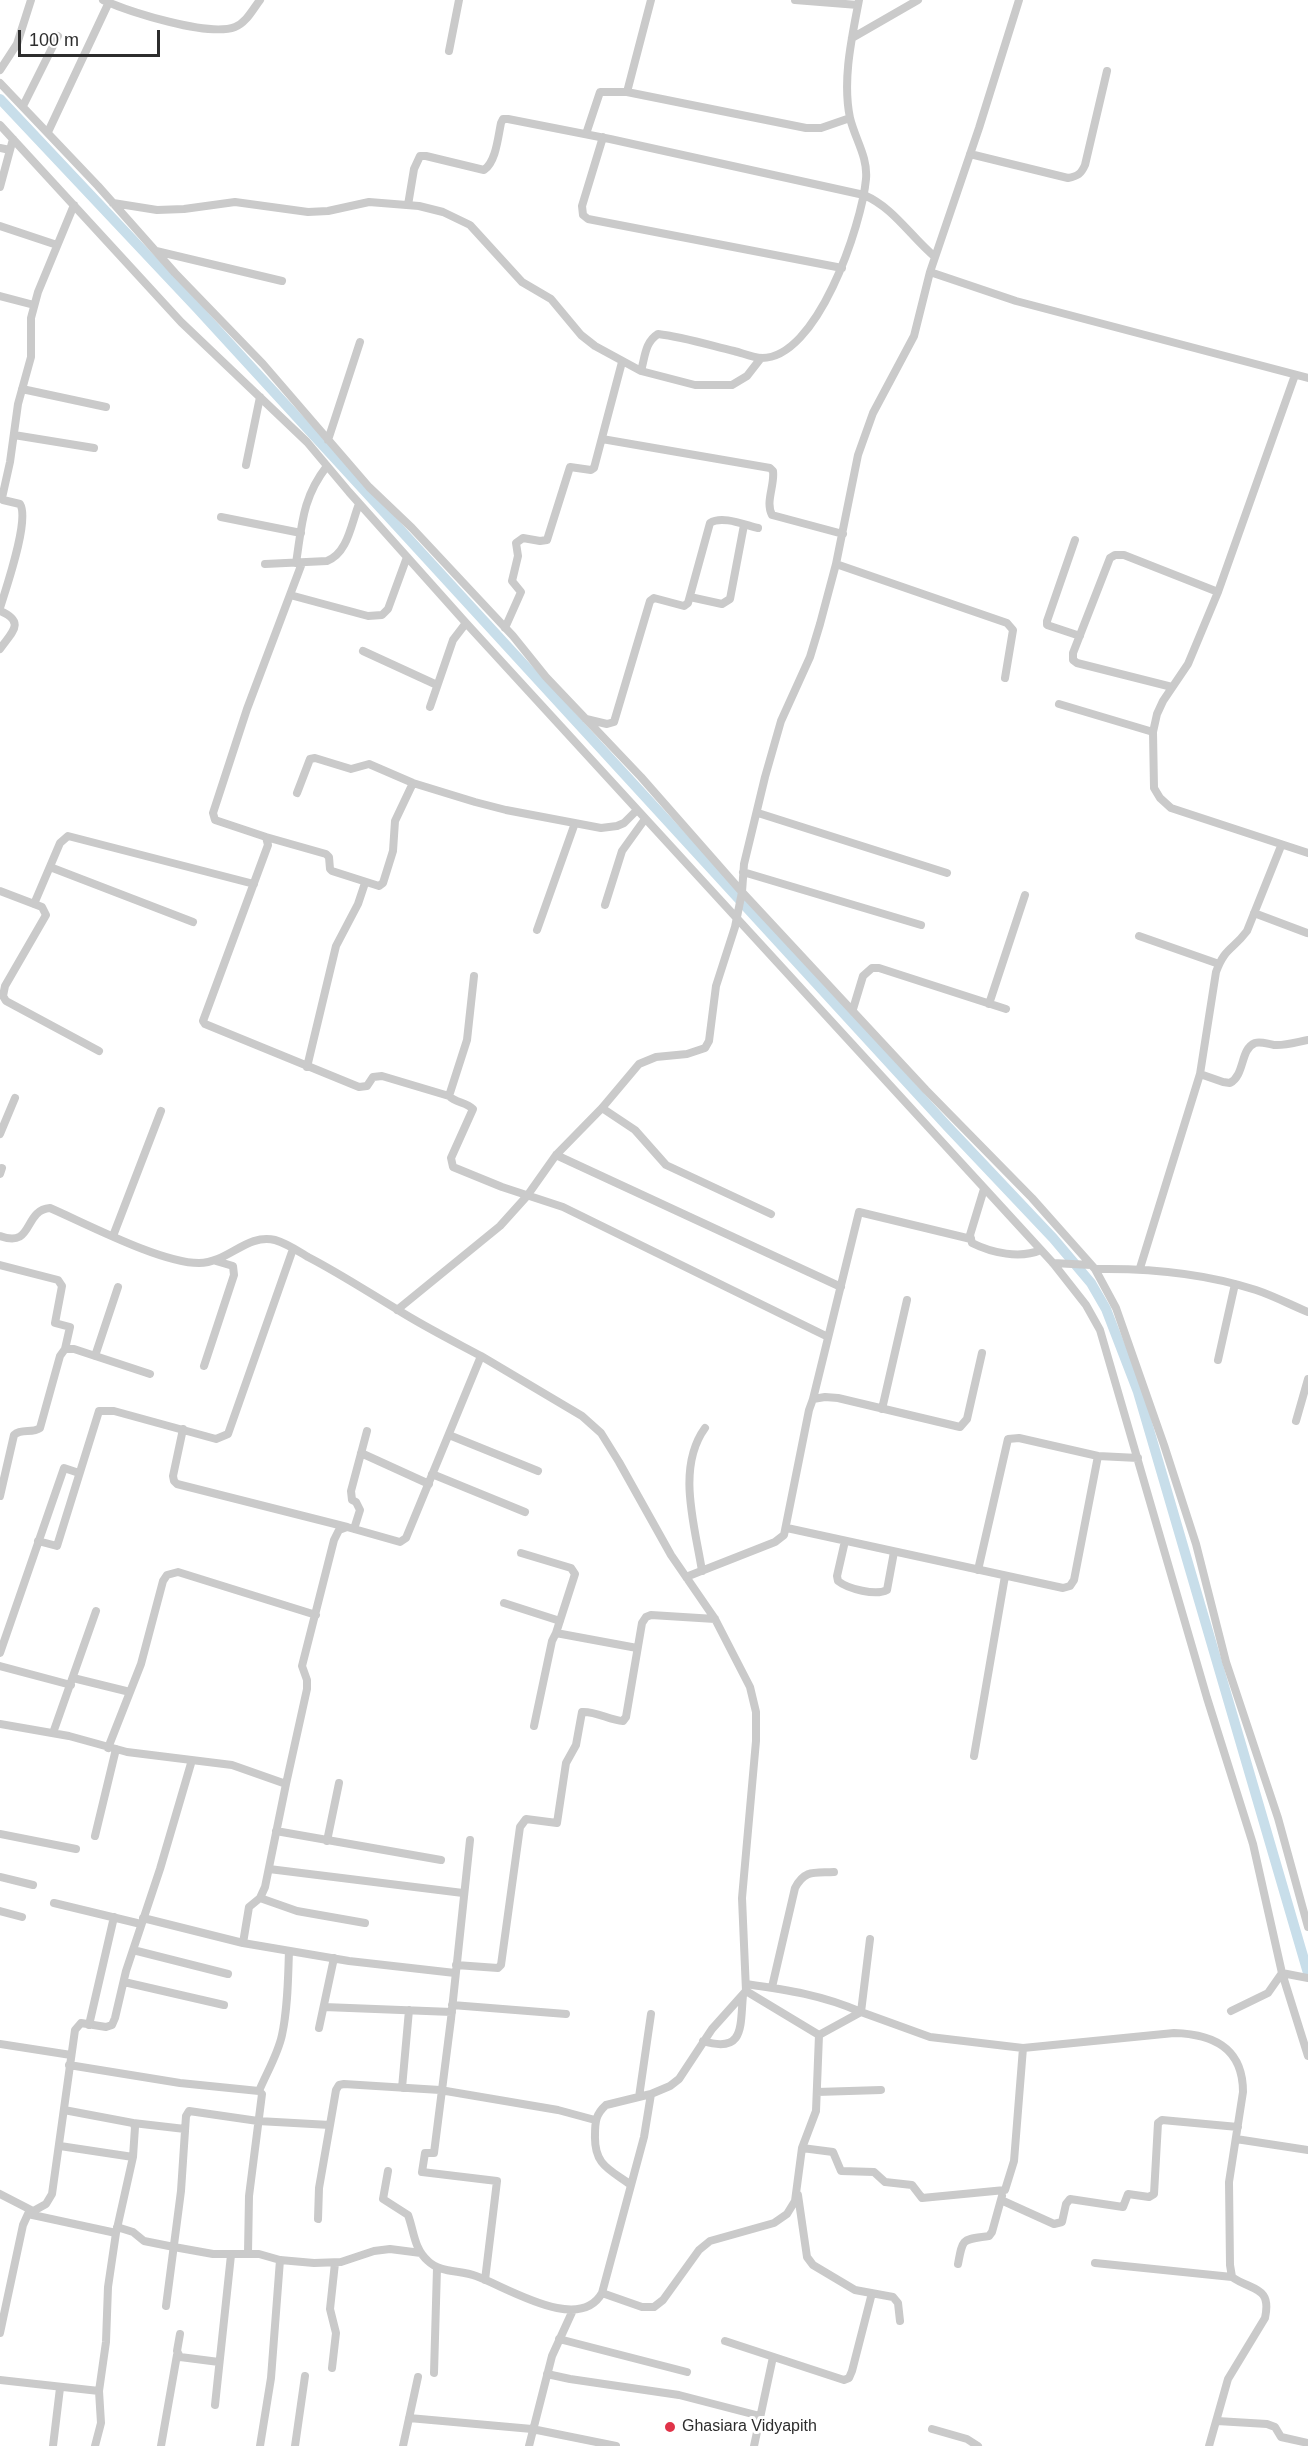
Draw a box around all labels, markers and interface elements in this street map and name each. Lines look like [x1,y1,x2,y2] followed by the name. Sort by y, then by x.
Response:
[21,18,164,56] scale bar
[29,30,79,50] text: 100 m
[682,2417,817,2437] place label: Ghasiara Vidyapith
[663,2420,677,2434] marker: Ghasiara Vidyapith

